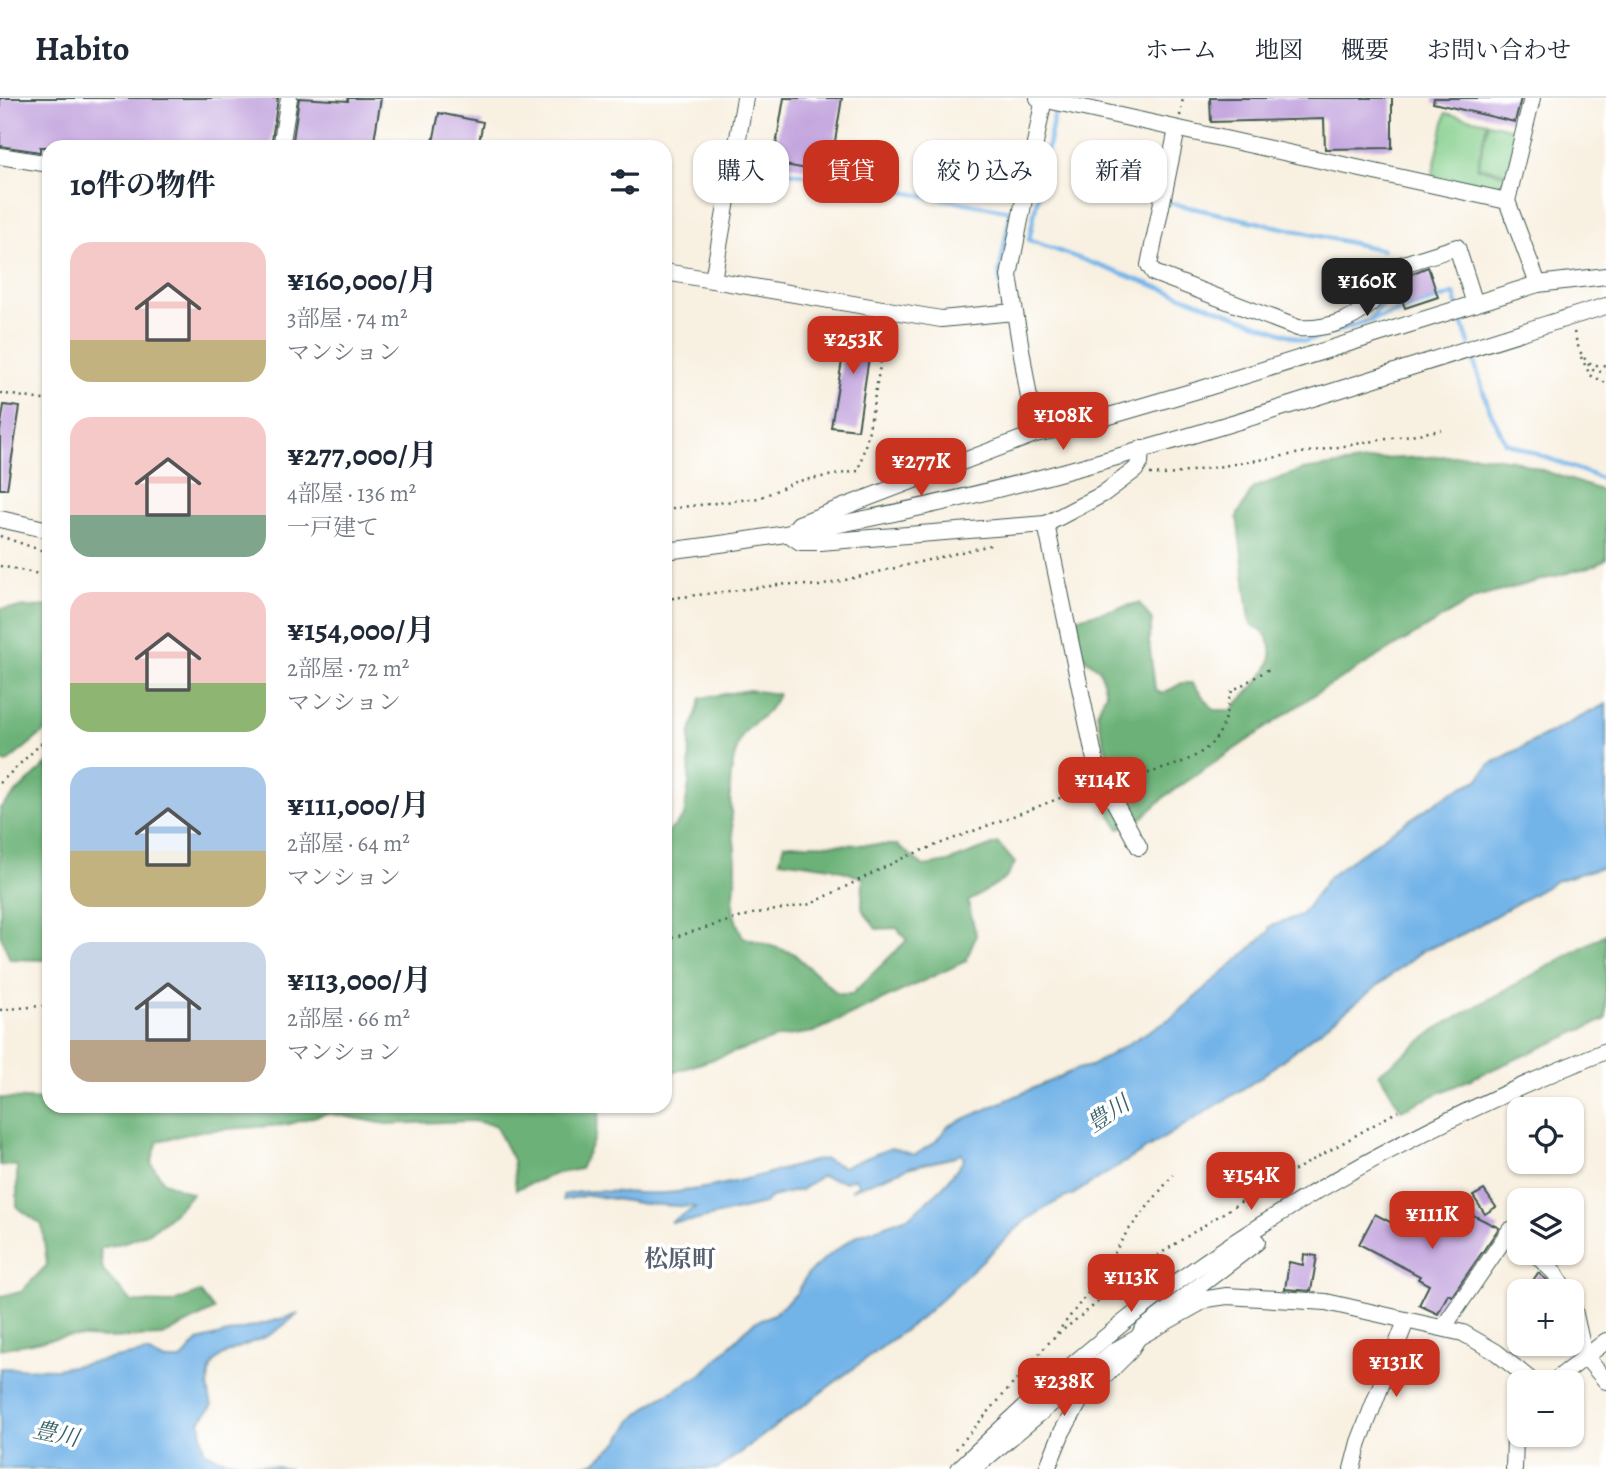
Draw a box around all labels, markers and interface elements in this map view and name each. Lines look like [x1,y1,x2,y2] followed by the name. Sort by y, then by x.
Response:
[35,26,130,71] text: Habito
[1145,34,1217,66] text: ホーム
[1255,34,1303,66] text: 地図
[1341,34,1389,66] text: 概要
[1427,34,1571,66] text: お問い合わせ
[693,140,789,203] chip: 購入
[803,140,899,203] chip: 賃貸
[913,140,1057,203] chip: 絞り込み
[1071,140,1167,203] chip: 新着
[606,163,644,201] icon: filters
[70,165,216,205] text: 10件の物件
[1318,258,1416,318] pin: ¥160K
[287,260,437,300] text: ¥160,000/月
[1338,265,1396,296] text: ¥160K
[126,270,210,354] icon: home
[287,303,408,334] text: 3部屋 · 74 m²
[804,316,902,376] pin: ¥253K
[823,323,883,354] text: ¥253K
[287,337,401,368] text: マンション
[1014,392,1112,452] pin: ¥108K
[1033,399,1093,430] text: ¥108K
[287,435,438,475] text: ¥277,000/月
[872,438,970,498] pin: ¥277K
[126,445,210,529] icon: home
[891,445,951,476] text: ¥277K
[287,478,416,509] text: 4部屋 · 136 m²
[287,512,379,543] text: 一戸建て
[287,610,435,650] text: ¥154,000/月
[126,620,210,704] icon: home
[287,653,409,684] text: 2部屋 · 72 m²
[287,687,401,718] text: マンション
[1053,758,1151,817] pin: ¥114K
[1074,764,1130,795] text: ¥114K
[287,785,430,825] text: ¥111,000/月
[126,795,210,879] icon: home
[287,828,410,859] text: 2部屋 · 64 m²
[287,862,401,893] text: マンション
[287,960,432,1000] text: ¥113,000/月
[126,970,210,1054] icon: home
[287,1003,410,1034] text: 2部屋 · 66 m²
[287,1037,401,1068] text: マンション
[1080,1087,1138,1140] water label: 豊川
[1507,1097,1584,1447] map controls
[1507,1097,1584,1174] button: locate
[1202,1152,1300,1212] pin: ¥154K
[1222,1159,1280,1190] text: ¥154K
[1507,1188,1584,1265] button: layers
[1383,1192,1481,1251] pin: ¥111K
[1405,1198,1459,1229] text: ¥111K
[644,1243,716,1275] district label: 松原町
[1082,1254,1180,1314] pin: ¥113K
[1104,1261,1158,1292] text: ¥113K
[1507,1279,1584,1356] button: +
[1347,1340,1445,1399] pin: ¥131K
[1369,1346,1423,1377] text: ¥131K
[1015,1358,1113,1418] pin: ¥238K
[1034,1365,1094,1396] text: ¥238K
[1507,1370,1584,1447] button: −
[30,1414,85,1455] water label: 豊川

